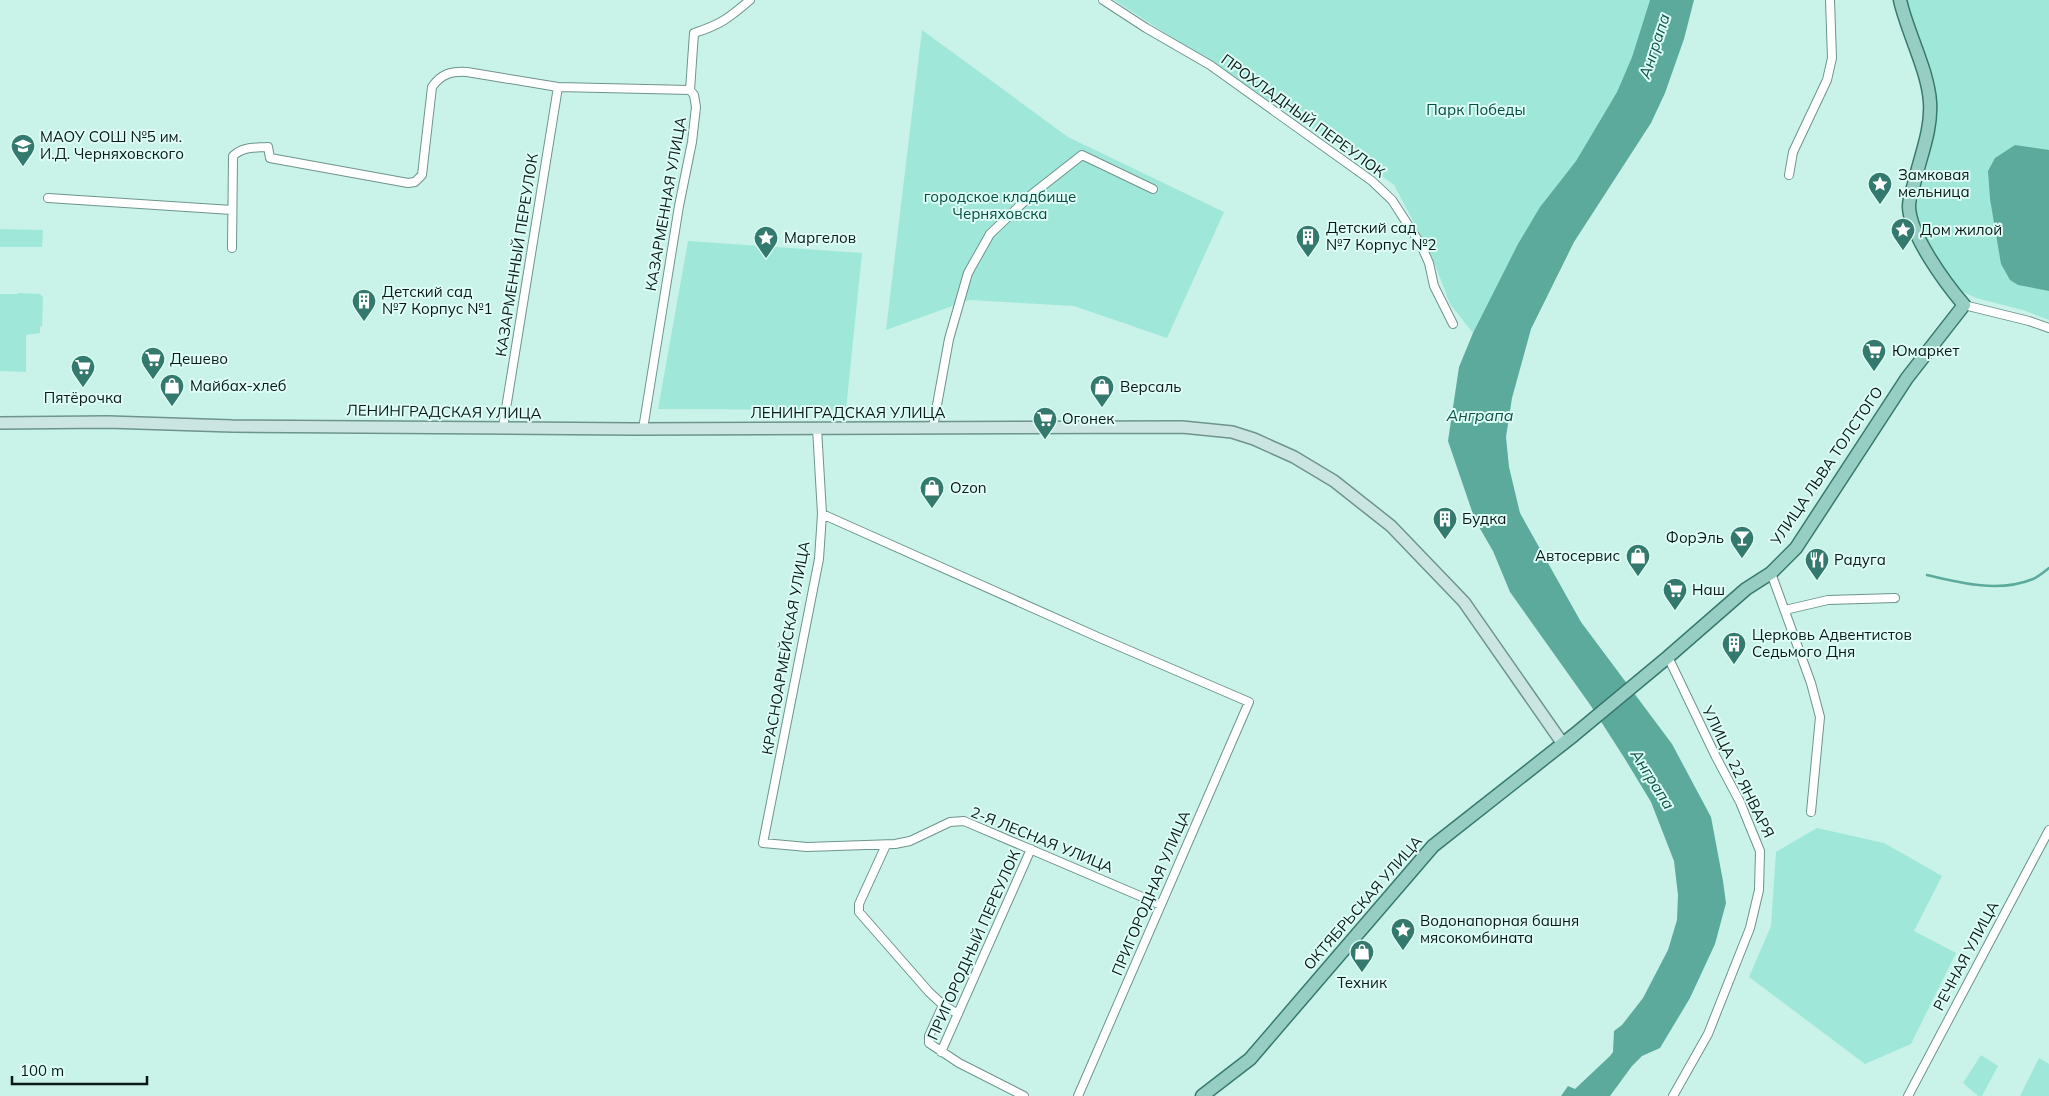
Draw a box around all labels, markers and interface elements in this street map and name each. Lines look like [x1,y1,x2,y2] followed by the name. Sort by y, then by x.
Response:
[1634,11,1674,82] water label: Анграпа
[1218,50,1389,182] street label: ПРОХЛАДНЫЙ ПЕРЕУЛОК
[1426,100,1526,119] park label: Парк Победы
[641,115,690,293] street label: КАЗАРМЕННАЯ УЛИЦА
[40,127,184,163] place label: МАОУ СОШ №5 им. И.Д. Черняховского
[10,133,36,167] school or university icon: МАОУ СОШ №5 им. И.Д. Черняховского
[491,152,542,358] street label: КАЗАРМЕННЫЙ ПЕРЕУЛОК
[1898,165,1970,201] place label: Замковая мельница
[1867,171,1893,205] place icon: Замковая мельница
[924,187,1076,223] park label: городское кладбище Черняховска
[1890,217,1916,251] place icon: Дом жилой
[1326,218,1437,254] place label: Детский сад №7 Корпус №2
[1920,220,2002,239] place label: Дом жилой
[1295,224,1321,258] building icon: Детский сад №7 Корпус №2
[753,225,779,259] place icon: Маргелов
[784,228,856,247] place label: Маргелов
[382,282,493,318] place label: Детский сад №7 Корпус №1
[351,288,377,322] building icon: Детский сад №7 Корпус №1
[1861,338,1887,372] supermarket icon: Юмаркет
[1892,341,1959,360] place label: Юмаркет
[140,346,166,380] supermarket icon: Дешево
[170,349,228,368] place label: Дешево
[70,354,96,388] supermarket icon: Пятёрочка
[159,373,185,407] shop icon: Майбах-хлеб
[1089,374,1115,408] shop icon: Версаль
[190,376,287,395] place label: Майбах-хлеб
[1120,377,1181,396] place label: Версаль
[1766,383,1887,550] street label: УЛИЦА ЛЬВА ТОЛСТОГО
[44,388,122,407] place label: Пятёрочка
[346,400,542,423] street label: ЛЕНИНГРАДСКАЯ УЛИЦА
[750,403,946,422] street label: ЛЕНИНГРАДСКАЯ УЛИЦА
[1445,405,1514,425] water label: Анграпа
[1032,406,1058,440] supermarket icon: Огонек
[1062,409,1115,428] place label: Огонек
[919,475,945,509] shop icon: Ozon
[950,478,987,497] place label: Ozon
[1432,506,1458,540] building icon: Будка
[1462,509,1506,528] place label: Будка
[1729,525,1755,559] bar icon: ФорЭль
[1666,528,1724,547] place label: ФорЭль
[757,540,814,756] street label: КРАСНОАРМЕЙСКАЯ УЛИЦА
[1625,543,1651,577] shop icon: Автосервис
[1535,546,1620,565] place label: Автосервис
[1804,547,1830,581] restaurant icon: Радуга
[1834,550,1886,569] place label: Радуга
[1662,577,1688,611] supermarket icon: Наш
[1692,580,1725,599] place label: Наш
[1752,625,1912,661] place label: Церковь Адвентистов Седьмого Дня
[1721,631,1747,665] building icon: Церковь Адвентистов Седьмого Дня
[1698,702,1779,841] street label: УЛИЦА 22 ЯНВАРЯ
[1626,744,1679,813] water label: Анграпа
[968,802,1116,877] street label: 2-Я ЛЕСНАЯ УЛИЦА
[1107,807,1194,978] street label: ПРИГОРОДНАЯ УЛИЦА
[1299,832,1426,974] street label: ОКТЯБРЬСКАЯ УЛИЦА
[923,846,1024,1043] street label: ПРИГОРОДНЫЙ ПЕРЕУЛОК
[1929,898,2002,1014] street label: РЕЧНАЯ УЛИЦА
[1420,911,1579,947] place label: Водонапорная башня мясокомбината
[1390,917,1416,951] place icon: Водонапорная башня мясокомбината
[1349,939,1375,973] shop icon: Техник
[1337,973,1388,992] place label: Техник
[12,1054,148,1086] scale bar
[20,1061,64,1080] text: 100 m

